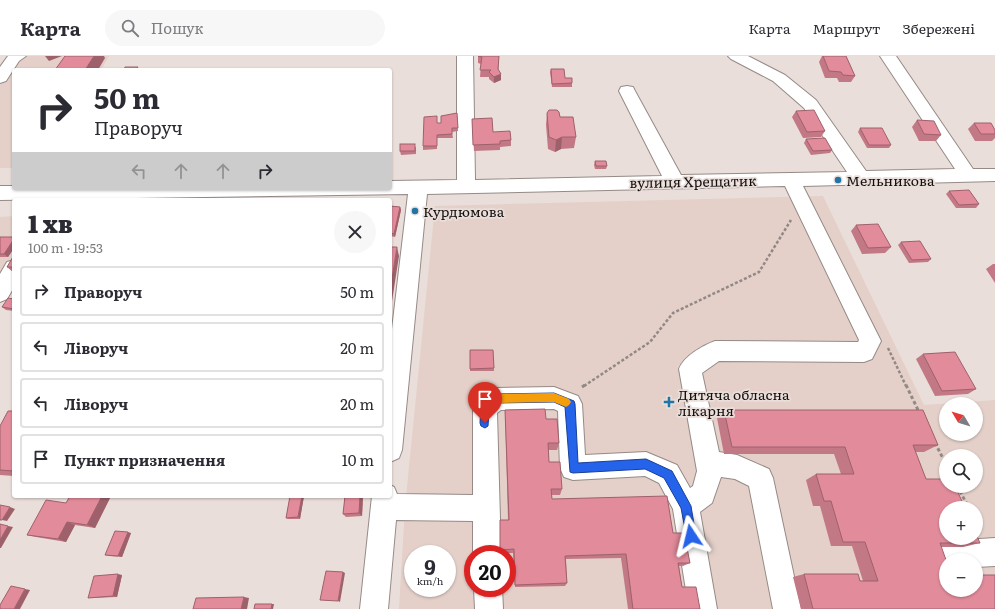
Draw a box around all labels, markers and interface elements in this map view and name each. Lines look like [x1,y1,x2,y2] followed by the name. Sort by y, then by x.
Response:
[105,10,385,46] search box
[20,14,81,42] text: Карта
[151,16,203,39] text: Пошук
[119,17,141,39] icon: search
[749,18,790,38] text: Карта
[812,18,881,38] text: Маршрут
[903,18,975,38] text: Збережені
[94,76,160,118] text: 50 m
[28,84,80,136] icon: right
[94,114,183,141] text: Праворуч
[128,160,150,182] icon: left
[170,160,192,182] icon: ahead
[212,160,234,182] icon: ahead
[254,160,276,182] icon: right
[629,170,757,192] street label: вулиця Хрещатик
[846,170,935,190] place label: Мельникова
[833,175,843,185] marker: Мельникова
[423,201,505,221] place label: Курдюмова
[28,205,73,240] text: 1 хв
[410,206,420,216] marker: Курдюмова
[334,211,376,253] button: close
[28,238,103,257] text: 100 m · 19:53
[30,280,52,302] icon: right
[64,280,142,303] text: Праворуч
[340,280,374,303] text: 50 m
[30,336,52,358] icon: left
[64,336,128,359] text: Ліворуч
[340,336,374,359] text: 20 m
[468,382,502,423] pin
[678,384,790,420] place label: Дитяча обласна лікарня
[474,388,496,410] icon: arrive
[30,392,52,414] icon: left
[64,392,128,415] text: Ліворуч
[340,392,374,415] text: 20 m
[663,396,675,408] marker: Дитяча обласна лікарня
[939,397,983,441] north arrow
[939,397,983,597] map controls
[30,448,52,470] icon: arrive
[64,448,225,471] text: Пункт призначення
[342,448,374,471] text: 10 m
[939,449,983,493] button: search
[939,501,983,545] button: +
[670,515,712,557] position arrow
[464,545,516,597] speed limit sign: 20
[424,551,436,581] text: 9
[939,553,983,597] button: −
[417,573,443,588] text: km/h

